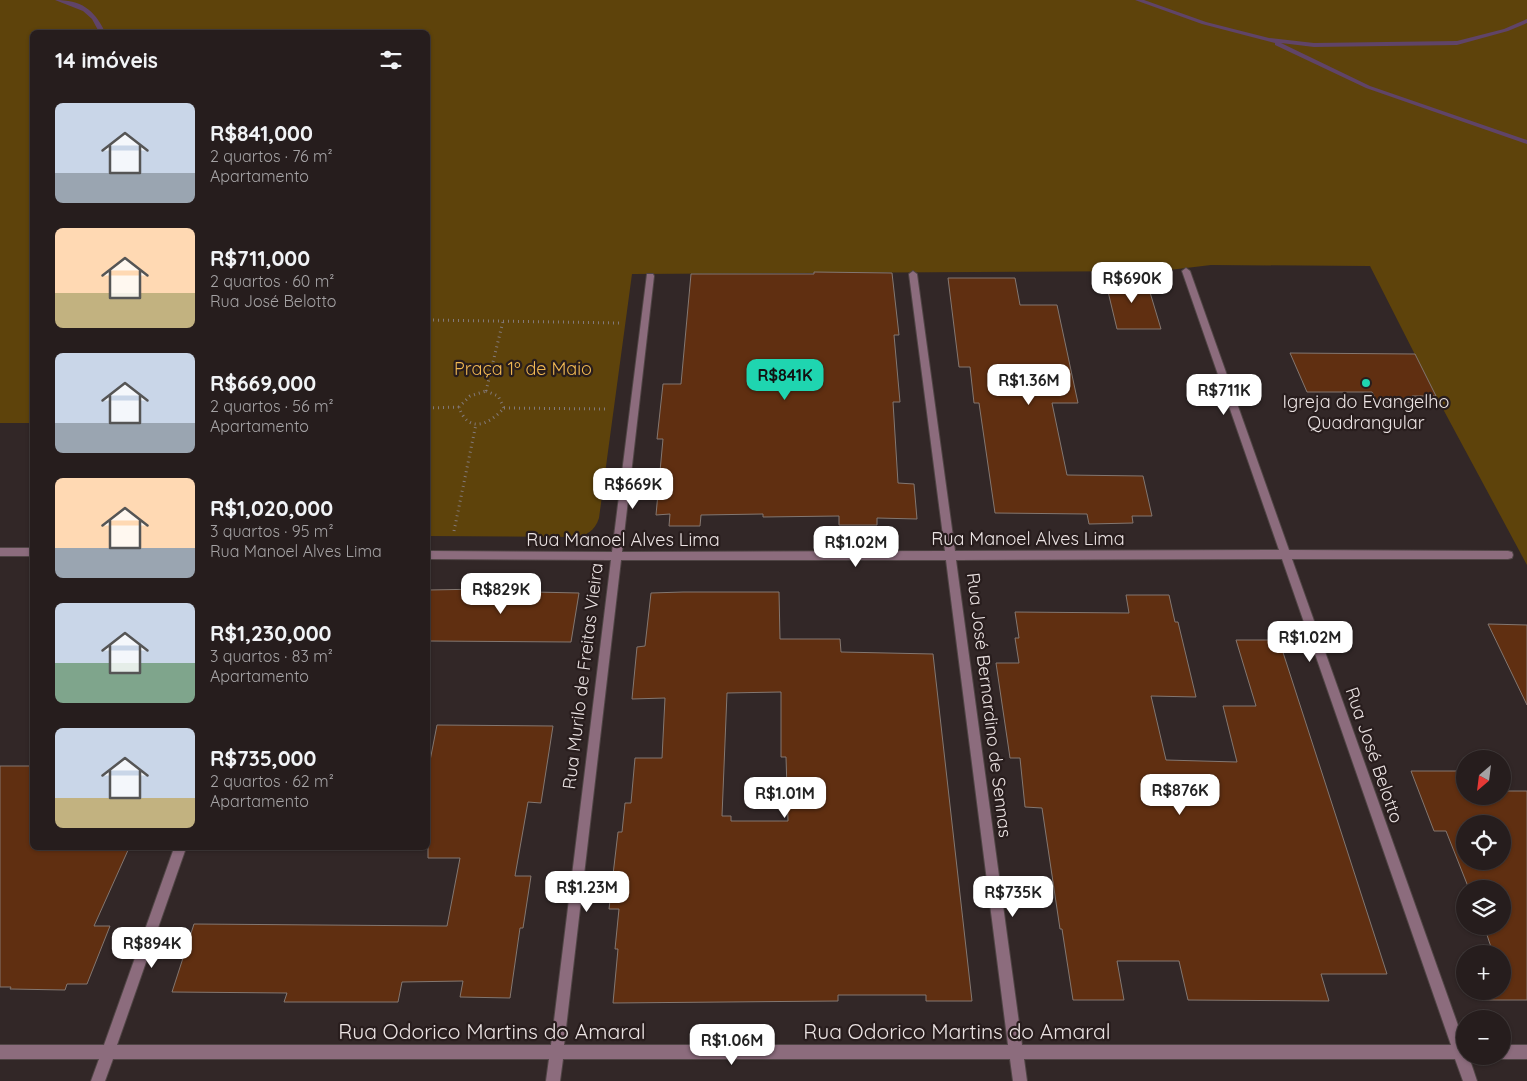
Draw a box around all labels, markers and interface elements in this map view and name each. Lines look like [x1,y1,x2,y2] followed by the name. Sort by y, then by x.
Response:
[377,46,405,74] icon: filters
[55,47,158,73] text: 14 imóveis
[210,120,313,146] text: R$841,000
[95,123,155,183] icon: home
[210,146,333,166] text: 2 quartos · 76 m²
[210,166,309,186] text: Apartamento
[210,245,310,271] text: R$711,000
[95,248,155,308] icon: home
[1091,262,1173,304] pin: R$690K
[1103,268,1161,288] text: R$690K
[210,271,334,291] text: 2 quartos · 60 m²
[210,291,337,311] text: Rua José Belotto
[454,357,592,380] park label: Praça 1º de Maio
[744,358,826,401] pin: R$841K
[983,364,1075,406] pin: R$1.36M
[758,365,812,385] text: R$841K
[210,370,316,396] text: R$669,000
[998,370,1060,390] text: R$1.36M
[95,373,155,433] icon: home
[1183,374,1265,416] pin: R$711K
[1360,377,1372,389] marker: Igreja do Evangelho Quadrangular
[1198,380,1250,400] text: R$711K
[1283,390,1449,434] place label: Igreja do Evangelho Quadrangular
[210,396,334,416] text: 2 quartos · 56 m²
[210,416,309,436] text: Apartamento
[592,468,674,510] pin: R$669K
[604,474,662,494] text: R$669K
[210,495,333,521] text: R$1,020,000
[95,498,155,558] icon: home
[210,521,333,541] text: 3 quartos · 95 m²
[810,526,902,568] pin: R$1.02M
[931,527,1125,550] street label: Rua Manoel Alves Lima
[526,528,720,551] street label: Rua Manoel Alves Lima
[825,532,887,552] text: R$1.02M
[210,541,382,561] text: Rua Manoel Alves Lima
[557,561,608,790] street label: Rua Murilo de Freitas Vieira
[962,571,1017,839] street label: Rua José Bernardino de Sennas
[460,572,542,615] pin: R$829K
[472,579,530,599] text: R$829K
[210,620,332,646] text: R$1,230,000
[1264,620,1356,663] pin: R$1.02M
[95,623,155,683] icon: home
[1279,627,1341,647] text: R$1.02M
[210,646,333,666] text: 3 quartos · 83 m²
[210,666,309,686] text: Apartamento
[1340,684,1409,826] street label: Rua José Belotto
[210,745,316,771] text: R$735,000
[95,748,155,808] icon: home
[1456,750,1511,805] north arrow
[1456,750,1511,1065] map controls
[210,771,334,791] text: 2 quartos · 62 m²
[1139,774,1221,816] pin: R$876K
[739,776,831,819] pin: R$1.01M
[1152,780,1208,800] text: R$876K
[755,783,815,803] text: R$1.01M
[210,791,309,811] text: Apartamento
[1456,815,1511,870] button: locate
[541,870,633,913] pin: R$1.23M
[972,876,1054,918] pin: R$735K
[556,877,618,897] text: R$1.23M
[1456,880,1511,935] button: layers
[984,882,1042,902] text: R$735K
[111,926,193,969] pin: R$894K
[123,933,181,953] text: R$894K
[1456,945,1511,1000] button: +
[1456,1010,1511,1065] button: −
[338,1018,646,1044] street label: Rua Odorico Martins do Amaral
[803,1018,1111,1044] street label: Rua Odorico Martins do Amaral
[686,1024,778,1066] pin: R$1.06M
[701,1030,763,1050] text: R$1.06M

